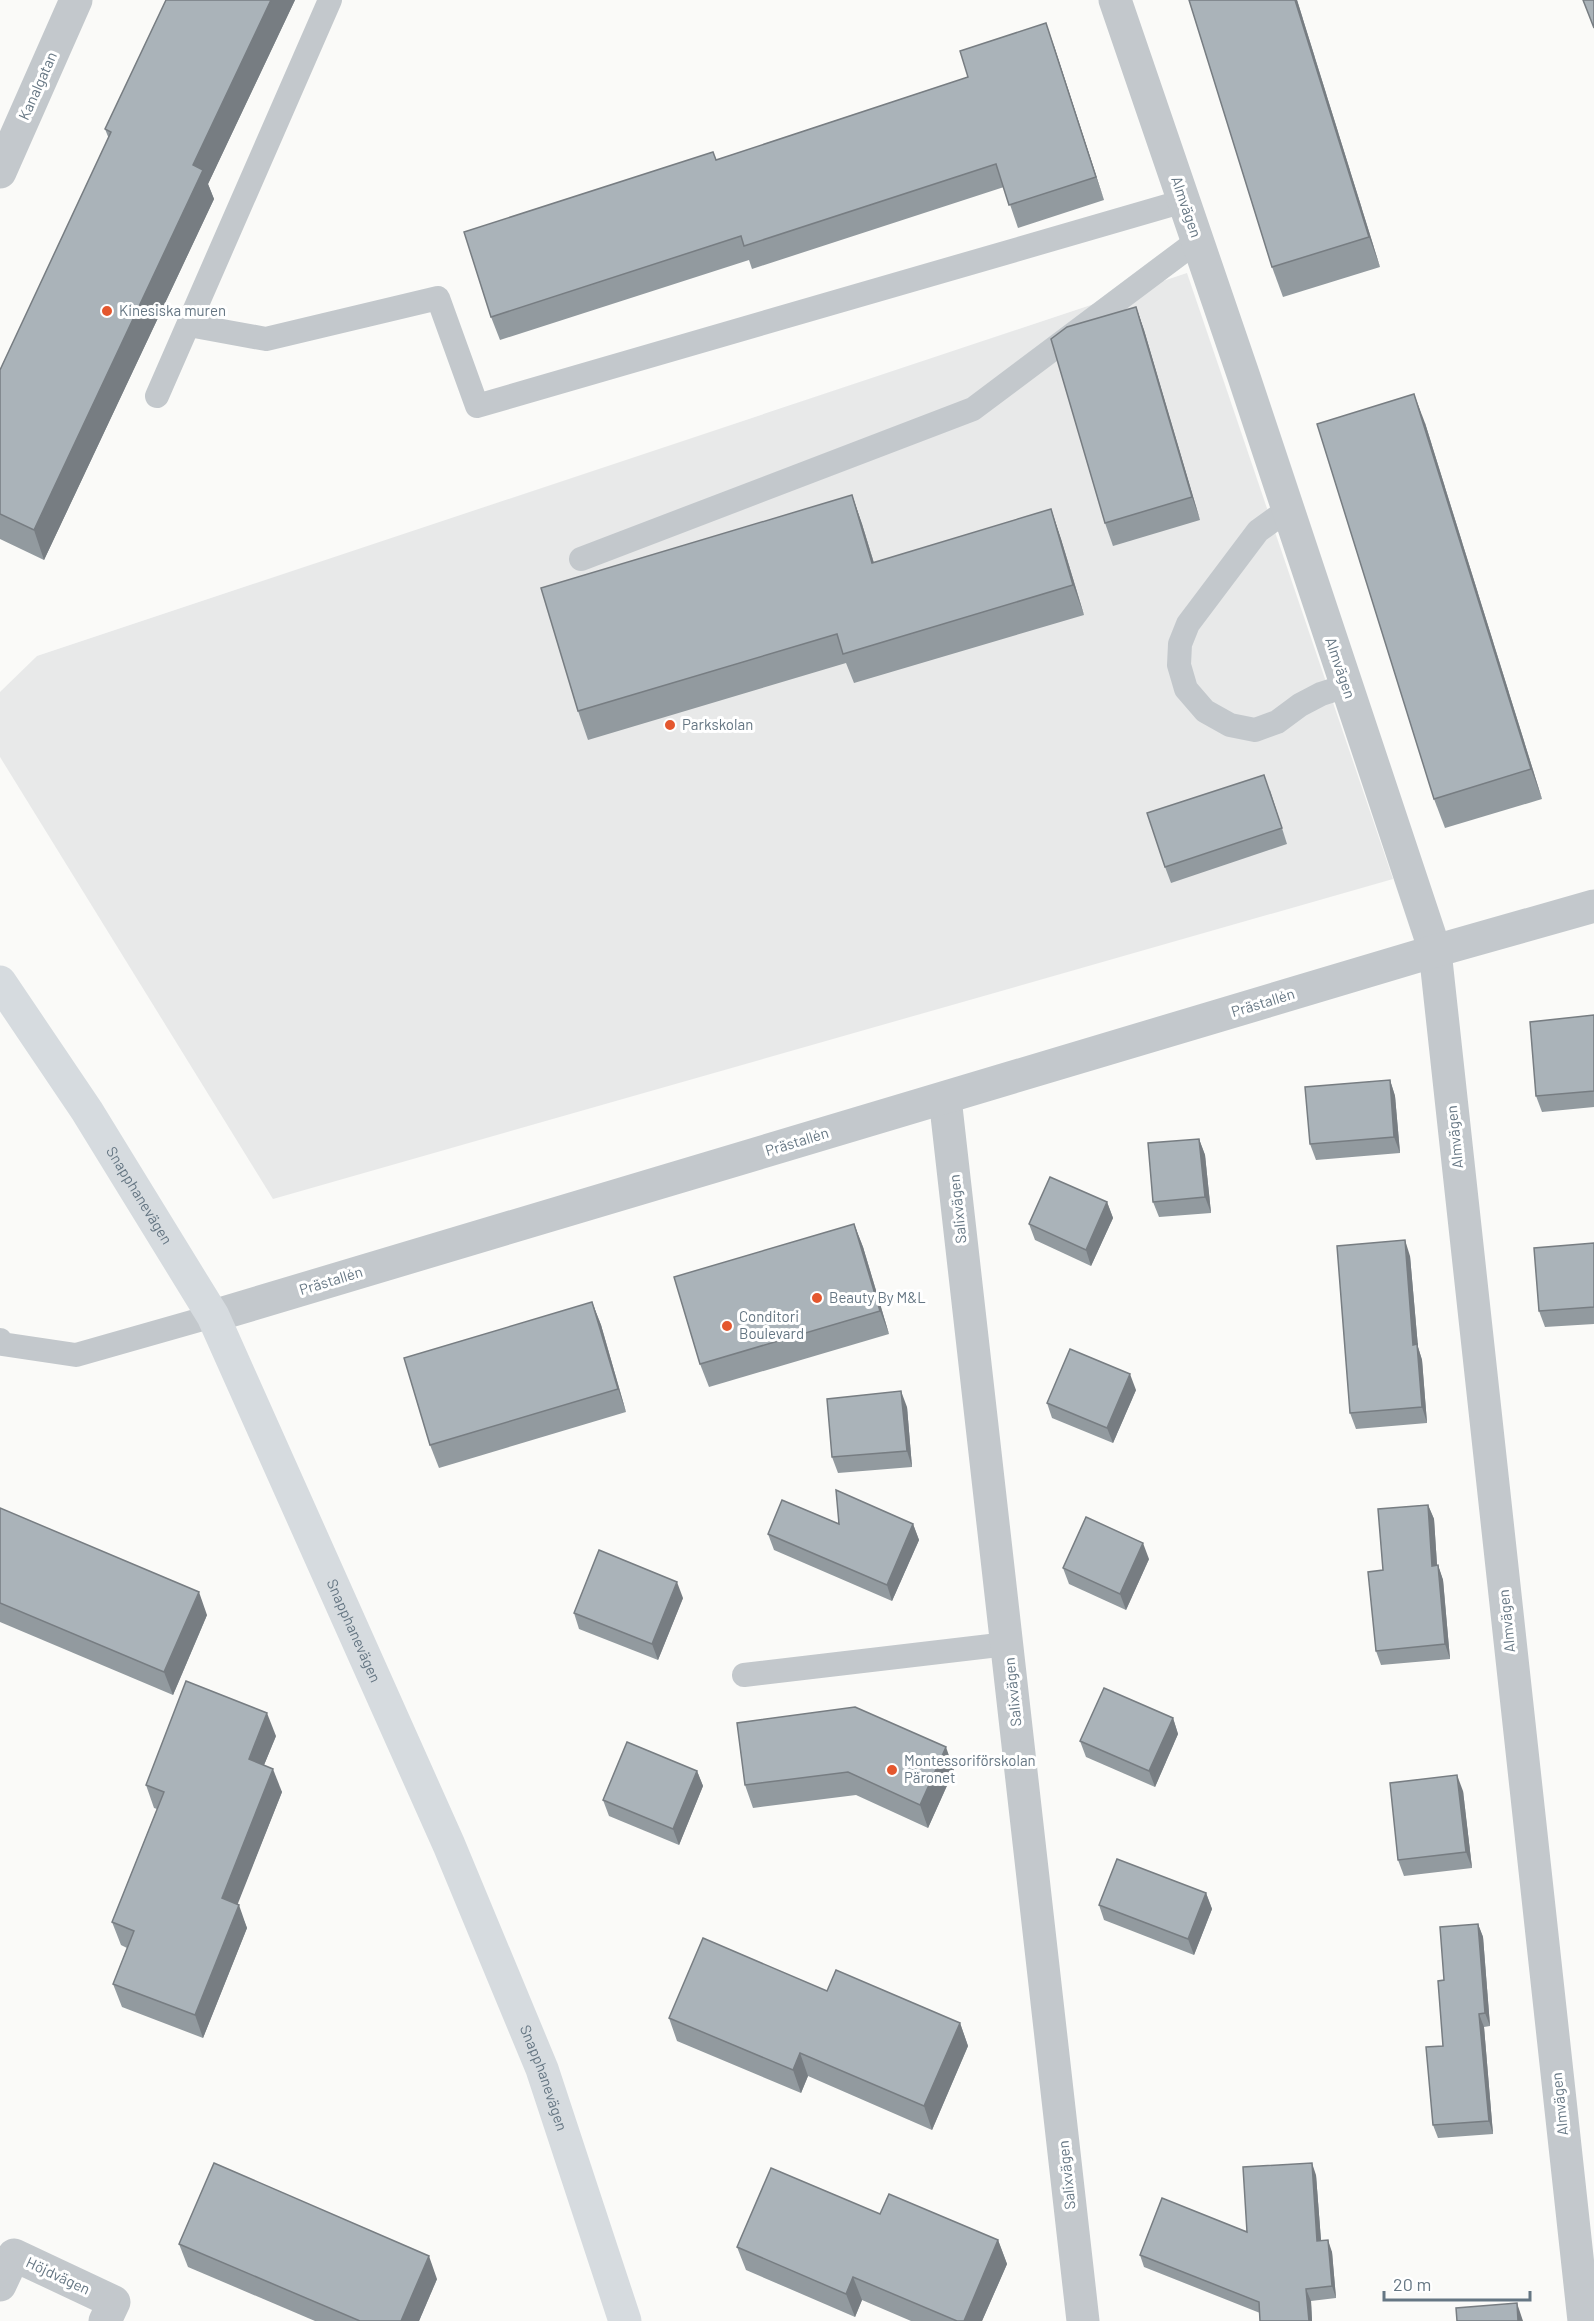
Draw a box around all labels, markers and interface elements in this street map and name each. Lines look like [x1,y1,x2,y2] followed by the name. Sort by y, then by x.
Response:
[14,49,60,123] street label: Kanalgatan
[1168,174,1206,240] street label: Almvägen
[119,301,226,319] place label: Kinesiska muren
[100,304,114,318] marker: Kinesiska muren
[1322,635,1360,701] street label: Almvägen
[682,715,753,733] place label: Parkskolan
[663,718,677,732] marker: Parkskolan
[1229,984,1297,1020] street label: Prästallén
[1442,1105,1466,1170] street label: Almvägen
[763,1123,831,1159] street label: Prästallén
[103,1143,177,1247] street label: Snapphanevägen
[944,1174,970,1245] street label: Salixvägen
[297,1262,365,1298] street label: Prästallén
[829,1288,926,1306] place label: Beauty By M&L
[810,1291,824,1305] marker: Beauty By M&L
[739,1307,804,1342] place label: Conditori Boulevard
[720,1319,734,1333] marker: Conditori Boulevard
[323,1576,385,1685] street label: Snapphanevägen
[1494,1589,1518,1654] street label: Almvägen
[999,1657,1025,1728] street label: Salixvägen
[904,1751,1036,1786] place label: Montessoriförskolan Päronet
[885,1763,899,1777] marker: Montessoriförskolan Päronet
[517,2022,572,2133] street label: Snapphanevägen
[1547,2072,1571,2137] street label: Almvägen
[1053,2140,1079,2211] street label: Salixvägen
[24,2252,93,2298] street label: Höjdvägen
[1384,2264,1530,2302] scale bar
[1393,2273,1431,2295] text: 20 m

